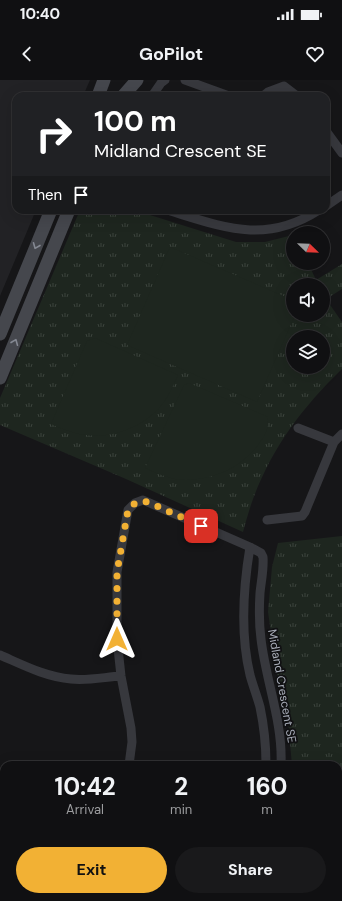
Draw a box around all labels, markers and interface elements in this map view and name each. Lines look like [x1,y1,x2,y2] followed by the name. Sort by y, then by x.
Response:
[20,4,60,24] text: 10:40
[139,42,203,66] text: GoPilot
[16,43,38,65] icon: back
[304,43,326,65] icon: heart
[94,103,177,140] text: 100 m
[28,108,80,160] icon: right
[94,139,267,163] text: Midland Crescent SE
[70,184,92,206] icon: arrive
[28,185,62,205] text: Then
[286,226,330,270] north arrow
[286,226,330,374] map controls
[33,242,41,250] one-way arrow
[286,278,330,322] button: sound
[286,330,330,374] button: layers
[10,339,18,346] one-way arrow
[184,509,218,543] pin
[190,515,212,537] icon: arrive
[96,618,138,660] position arrow
[264,628,300,744] street label: Midland Crescent SE
[54,771,116,802] text: 10:42
[174,771,188,802] text: 2
[247,771,288,802] text: 160
[66,801,104,818] text: Arrival
[170,801,192,818] text: min
[261,801,273,818] text: m
[16,847,167,893] button: Exit
[175,847,326,893] button: Share

